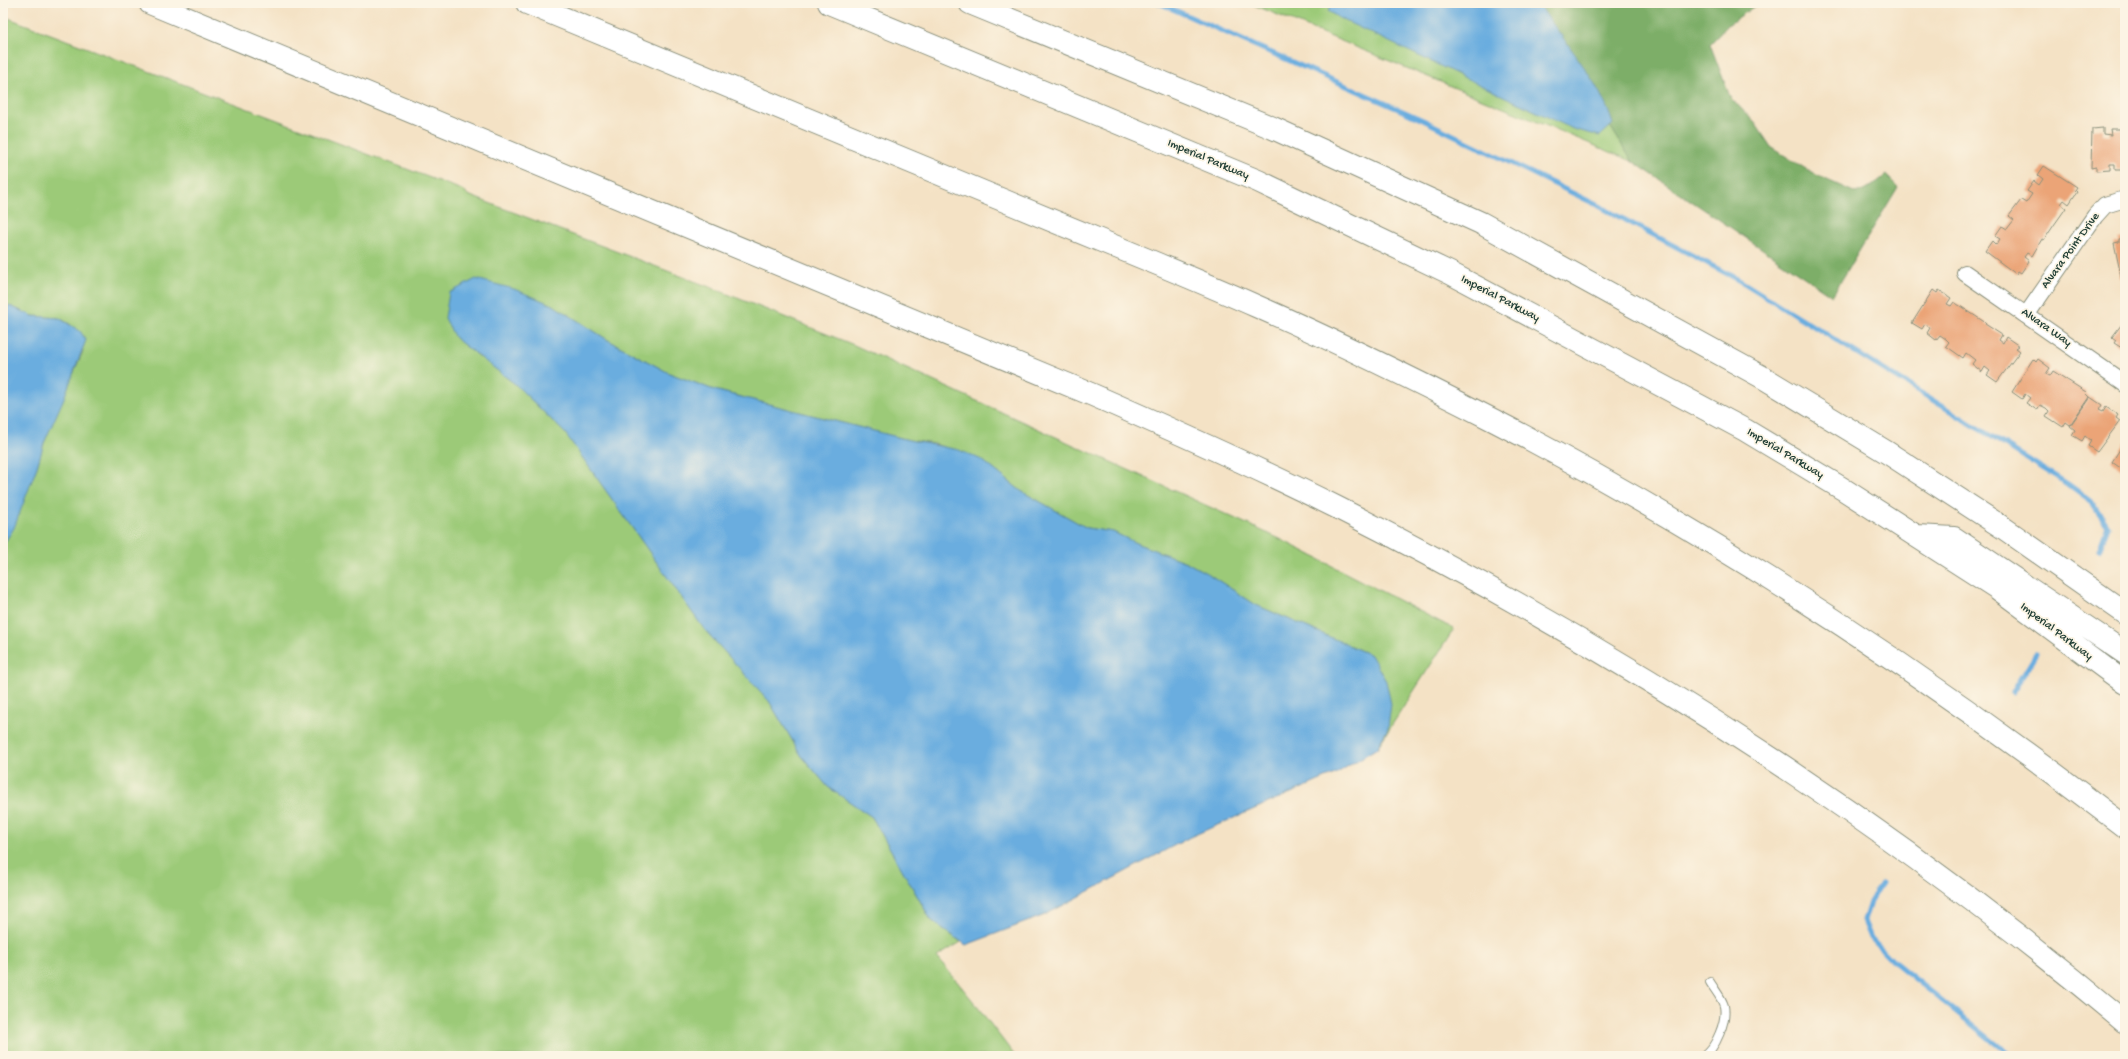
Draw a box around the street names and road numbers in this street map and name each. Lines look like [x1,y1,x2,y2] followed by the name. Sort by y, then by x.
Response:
[1165,137,1251,184] street label: Imperial Parkway
[2039,210,2104,292] street label: Alvara Point Drive
[1458,272,1542,326] street label: Imperial Parkway
[2018,306,2074,350] street label: Alvara Way
[1744,426,1826,483] street label: Imperial Parkway
[2017,600,2095,664] street label: Imperial Parkway

